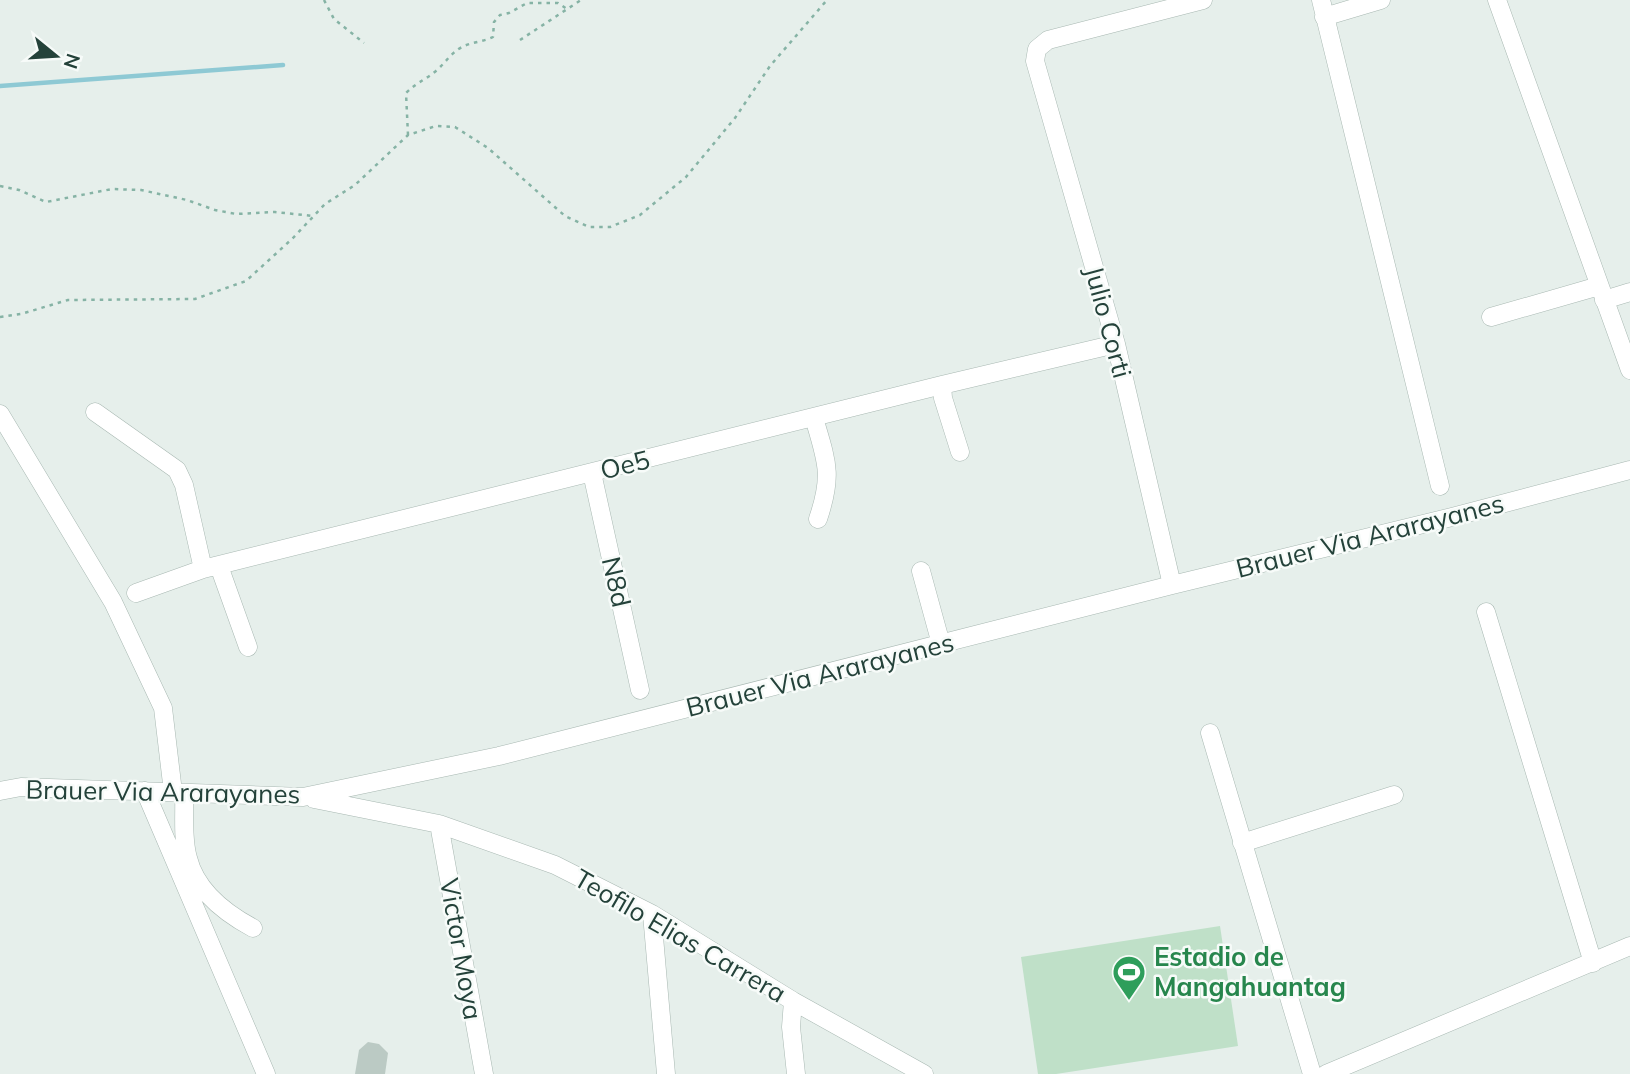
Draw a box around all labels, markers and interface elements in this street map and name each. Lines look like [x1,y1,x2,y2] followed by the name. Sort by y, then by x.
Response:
[21,21,91,91] north arrow
[59,51,86,72] text: N
[1078,262,1139,382] street label: Julio Corti
[597,442,653,487] street label: Oe5
[1233,486,1507,585] street label: Brauer Via Ararayanes
[595,554,638,610] street label: N8d
[683,625,957,724] street label: Brauer Via Ararayanes
[25,773,301,810] street label: Brauer Via Ararayanes
[569,862,792,1010] street label: Teofilo Elias Carrera
[433,875,490,1022] street label: Victor Moya
[1154,940,1346,1003] place label: Estadio de Mangahuantag
[1110,953,1148,1002] sports icon: Estadio de Mangahuantag

